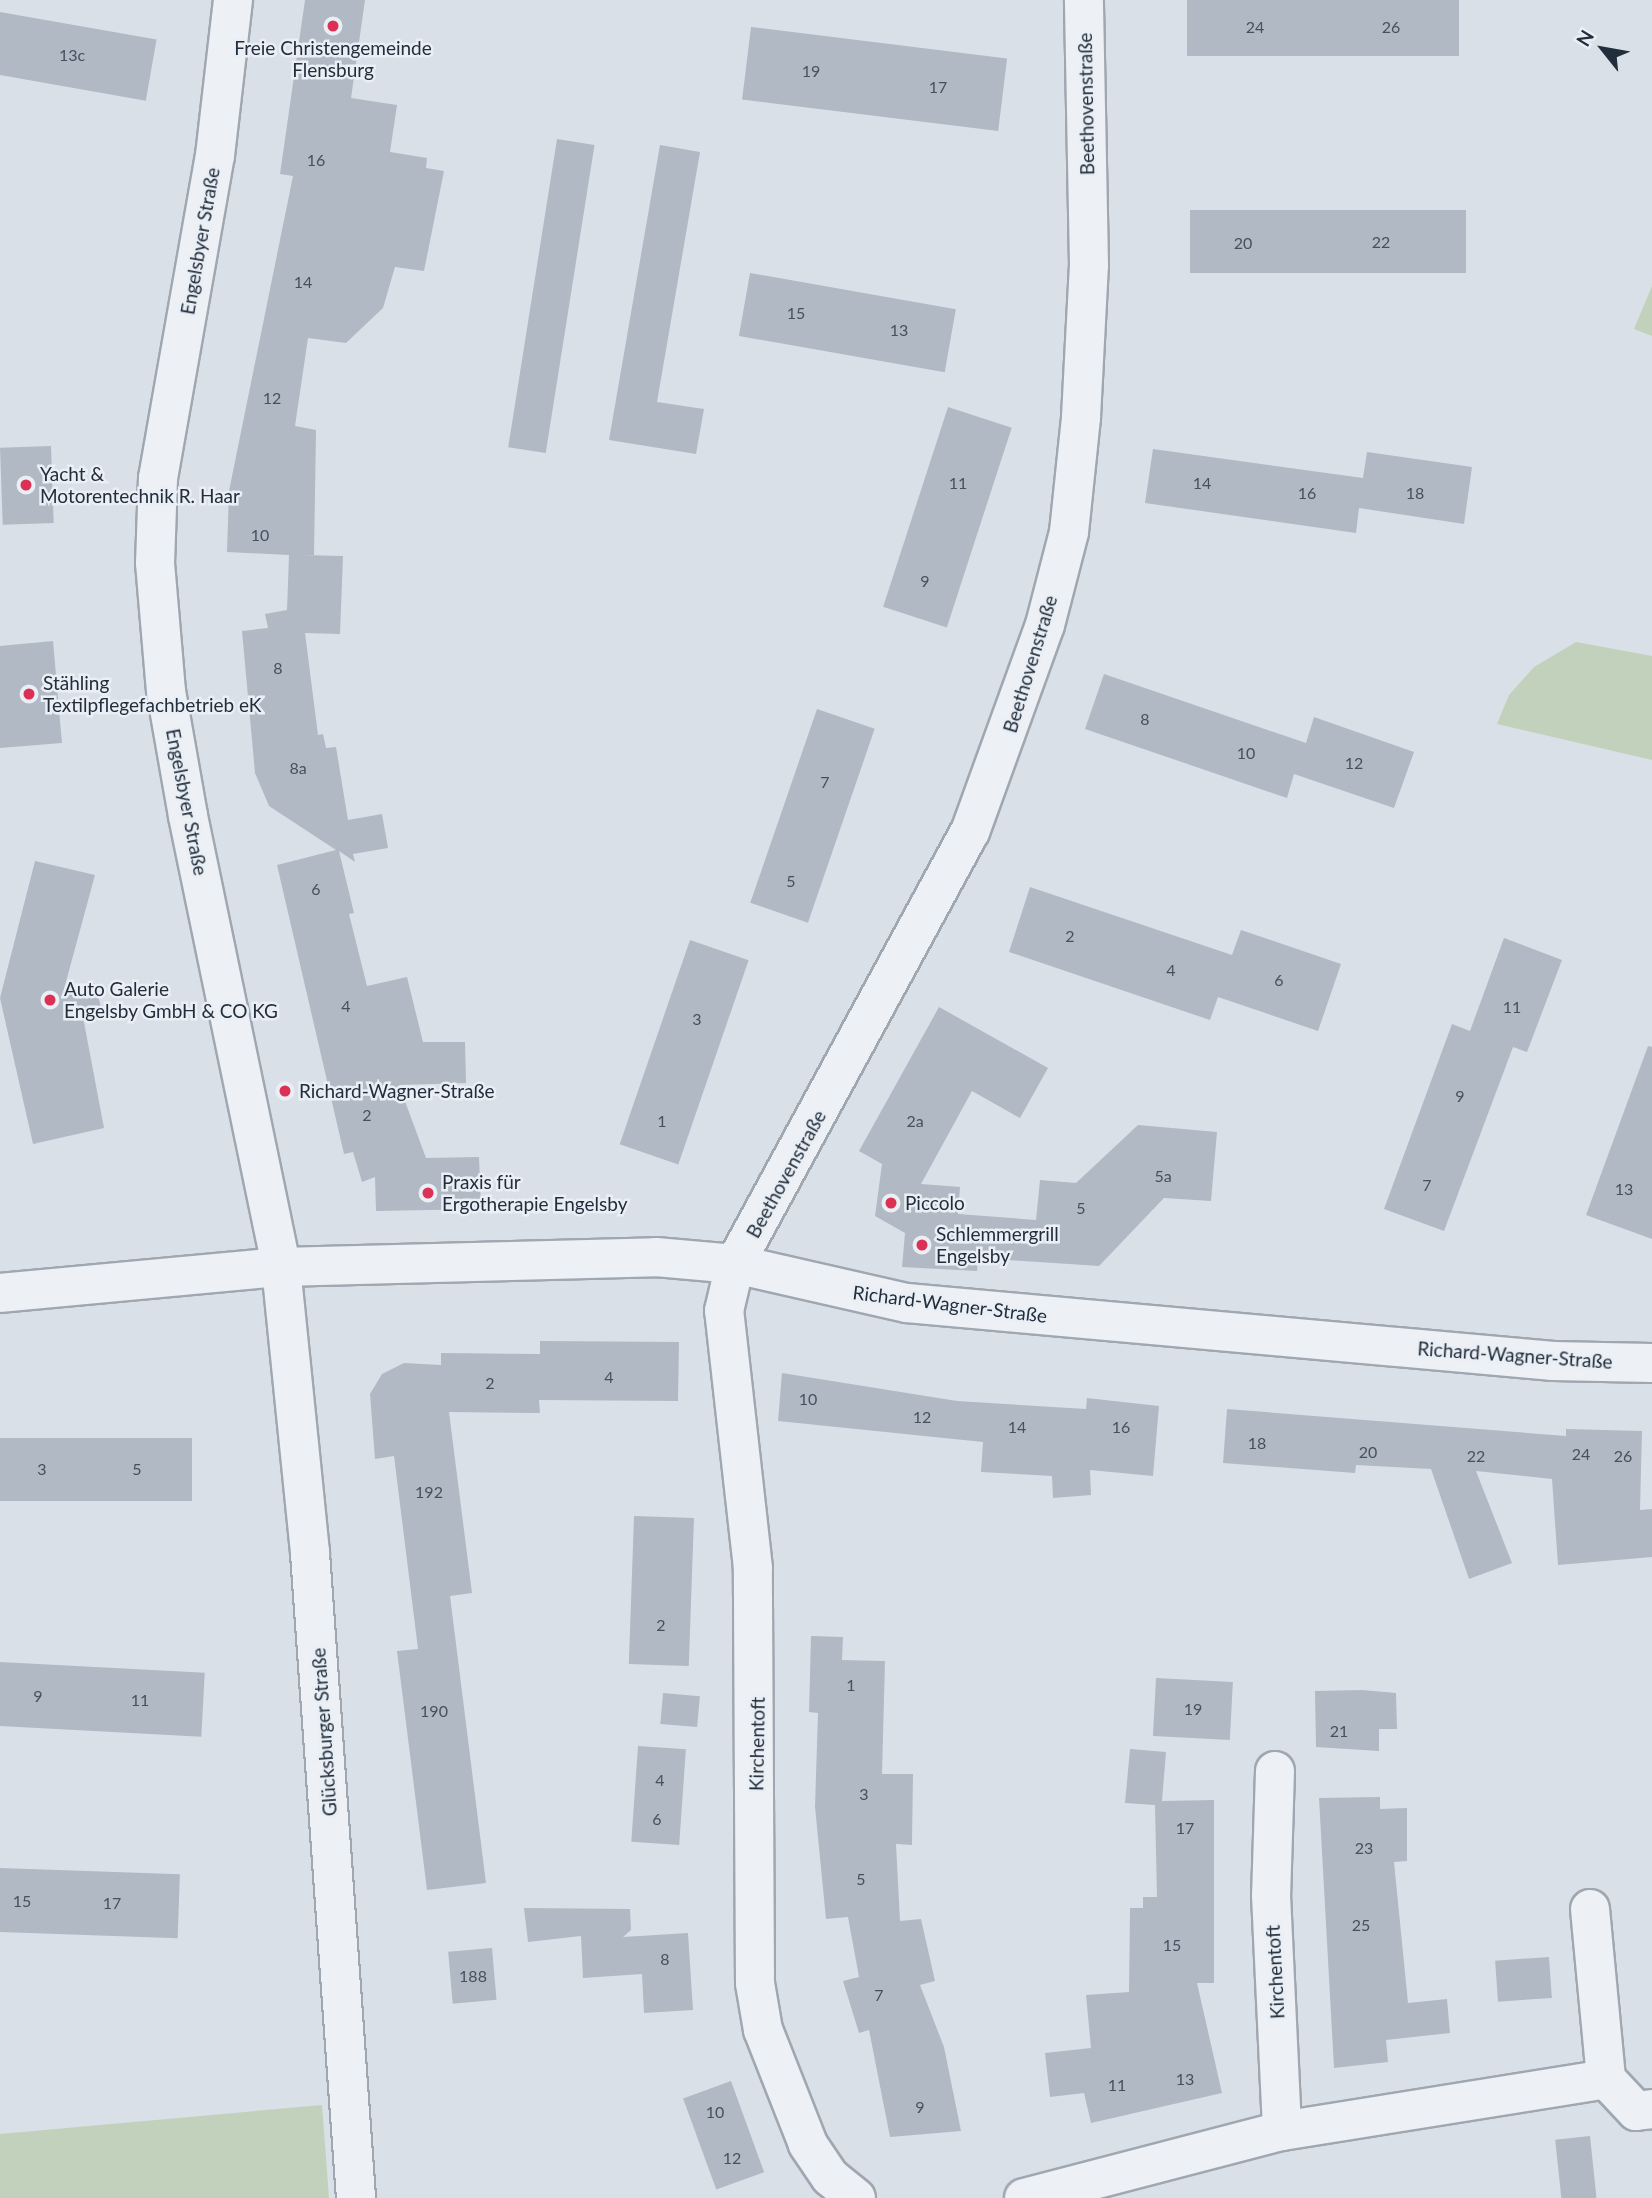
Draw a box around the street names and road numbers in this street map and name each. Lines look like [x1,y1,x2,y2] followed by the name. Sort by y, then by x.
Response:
[1073,33,1099,175] street label: Beethovenstraße
[176,165,224,317] street label: Engelsbyer Straße
[998,593,1062,735] street label: Beethovenstraße
[162,726,212,878] street label: Engelsbyer Straße
[741,1106,831,1242] street label: Beethovenstraße
[852,1281,1048,1327] street label: Richard-Wagner-Straße
[1417,1337,1613,1373] street label: Richard-Wagner-Straße
[307,1647,341,1817] street label: Glücksburger Straße
[745,1697,769,1791] street label: Kirchentoft
[1261,1924,1289,2020] street label: Kirchentoft

